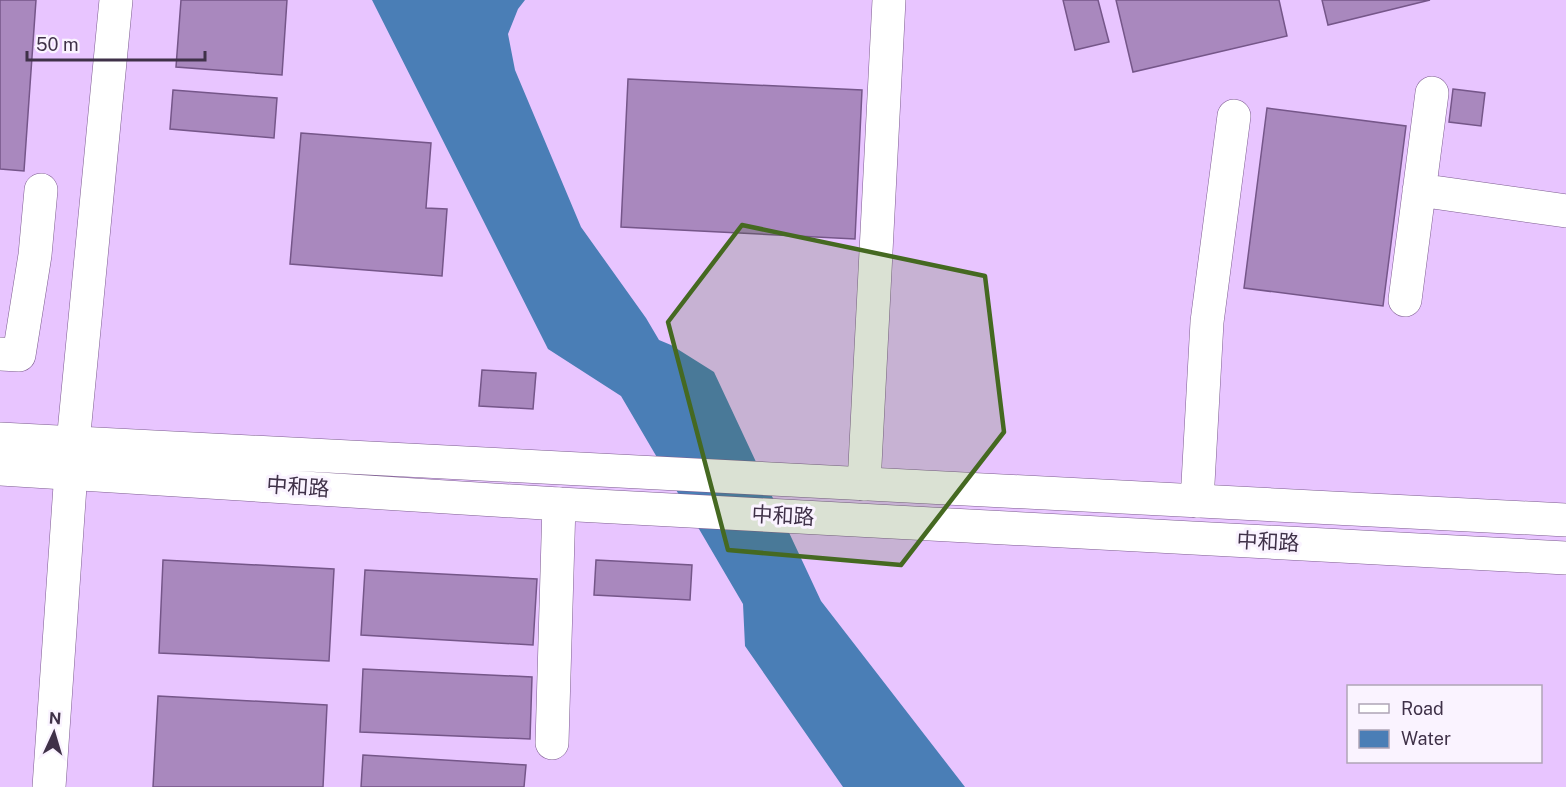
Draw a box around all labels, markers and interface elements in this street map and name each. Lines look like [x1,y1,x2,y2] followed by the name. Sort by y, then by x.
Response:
[27,24,206,62] scale bar
[36,34,79,55] text: 50 m
[266,472,330,501] street label: 中和路
[751,501,815,530] street label: 中和路
[1236,527,1300,556] street label: 中和路
[1347,685,1542,763] legend
[1401,698,1444,719] text: Road
[24,703,84,763] north arrow
[48,709,62,728] text: N
[1401,728,1451,749] text: Water

